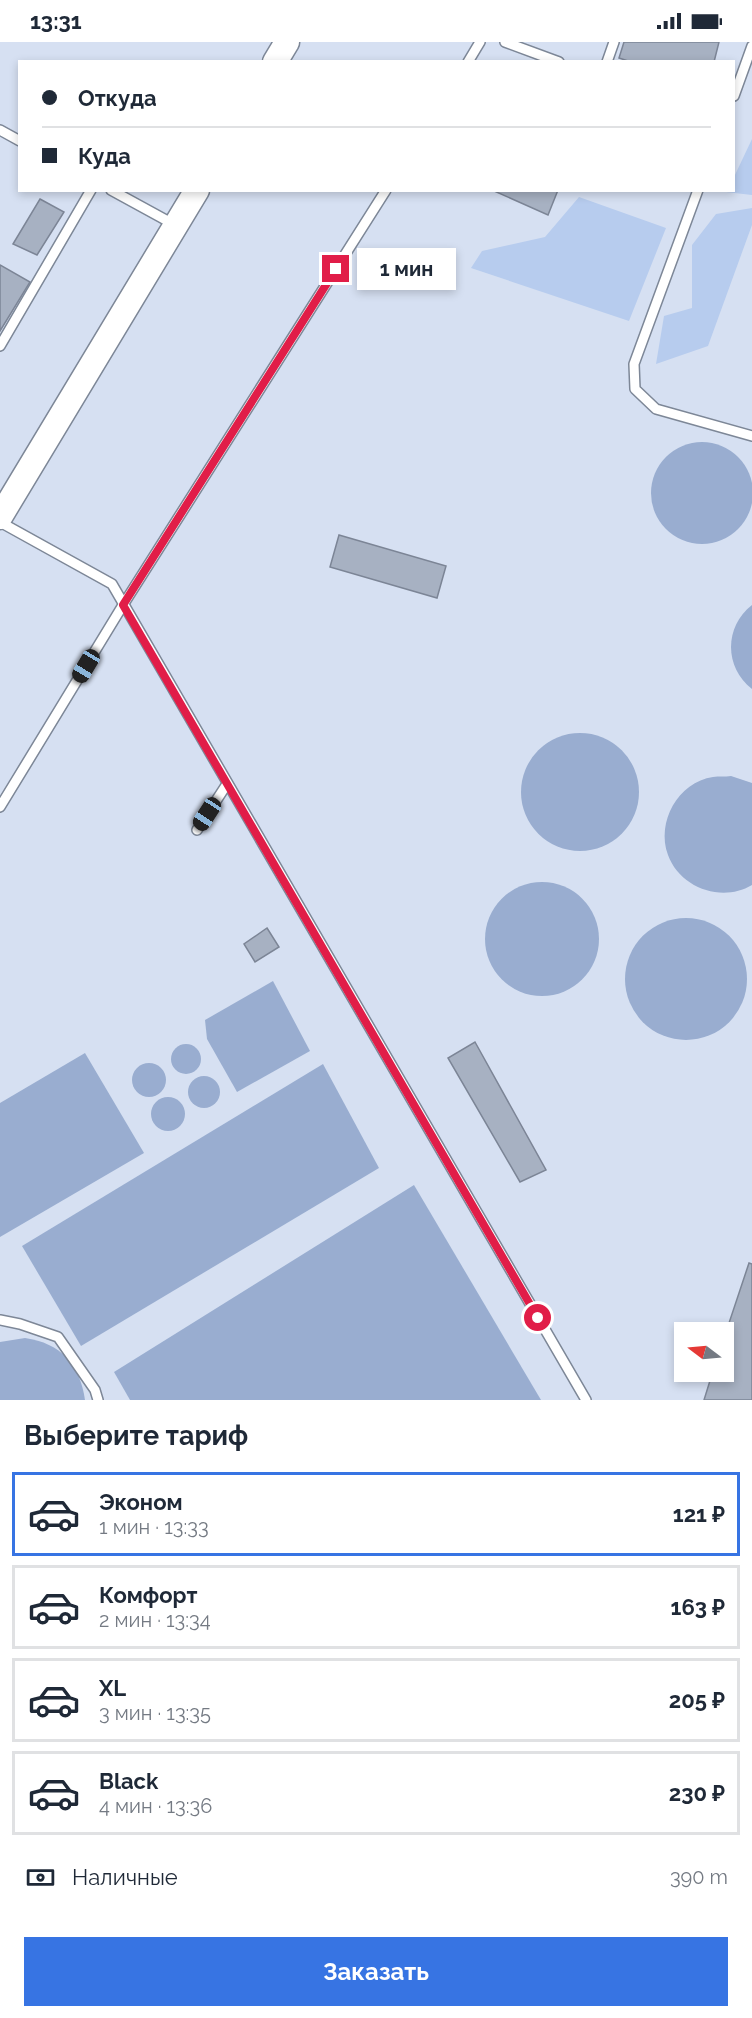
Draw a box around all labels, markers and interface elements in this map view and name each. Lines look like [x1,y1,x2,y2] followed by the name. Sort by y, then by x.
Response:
[30,8,82,34] text: 13:31
[78,85,157,111] text: Откуда
[78,143,131,169] text: Куда
[357,248,456,290] callout: 1 мин
[322,255,349,282] route end
[380,257,433,281] text: 1 мин
[69,646,103,686] car
[190,794,224,834] car
[524,1304,551,1331] route start
[674,1322,734,1382] north arrow
[674,1322,734,1382] map controls
[24,1420,248,1451] text: Выберите тариф
[27,1487,81,1541] icon: car
[99,1489,183,1515] text: Эконом
[673,1501,725,1527] text: 121 ₽
[99,1515,209,1539] text: 1 мин · 13:33
[27,1580,81,1634] icon: car
[99,1582,197,1608] text: Комфорт
[671,1594,725,1620] text: 163 ₽
[99,1608,211,1632] text: 2 мин · 13:34
[27,1673,81,1727] icon: car
[99,1675,126,1701] text: XL
[669,1687,725,1713] text: 205 ₽
[99,1701,211,1725] text: 3 мин · 13:35
[27,1766,81,1820] icon: car
[99,1768,158,1794] text: Black
[669,1780,725,1806] text: 230 ₽
[99,1794,212,1818] text: 4 мин · 13:36
[24,1861,57,1894] icon: cash
[72,1864,178,1890] text: Наличные
[670,1865,728,1889] text: 390 m
[24,1937,728,2006] button: Заказать

